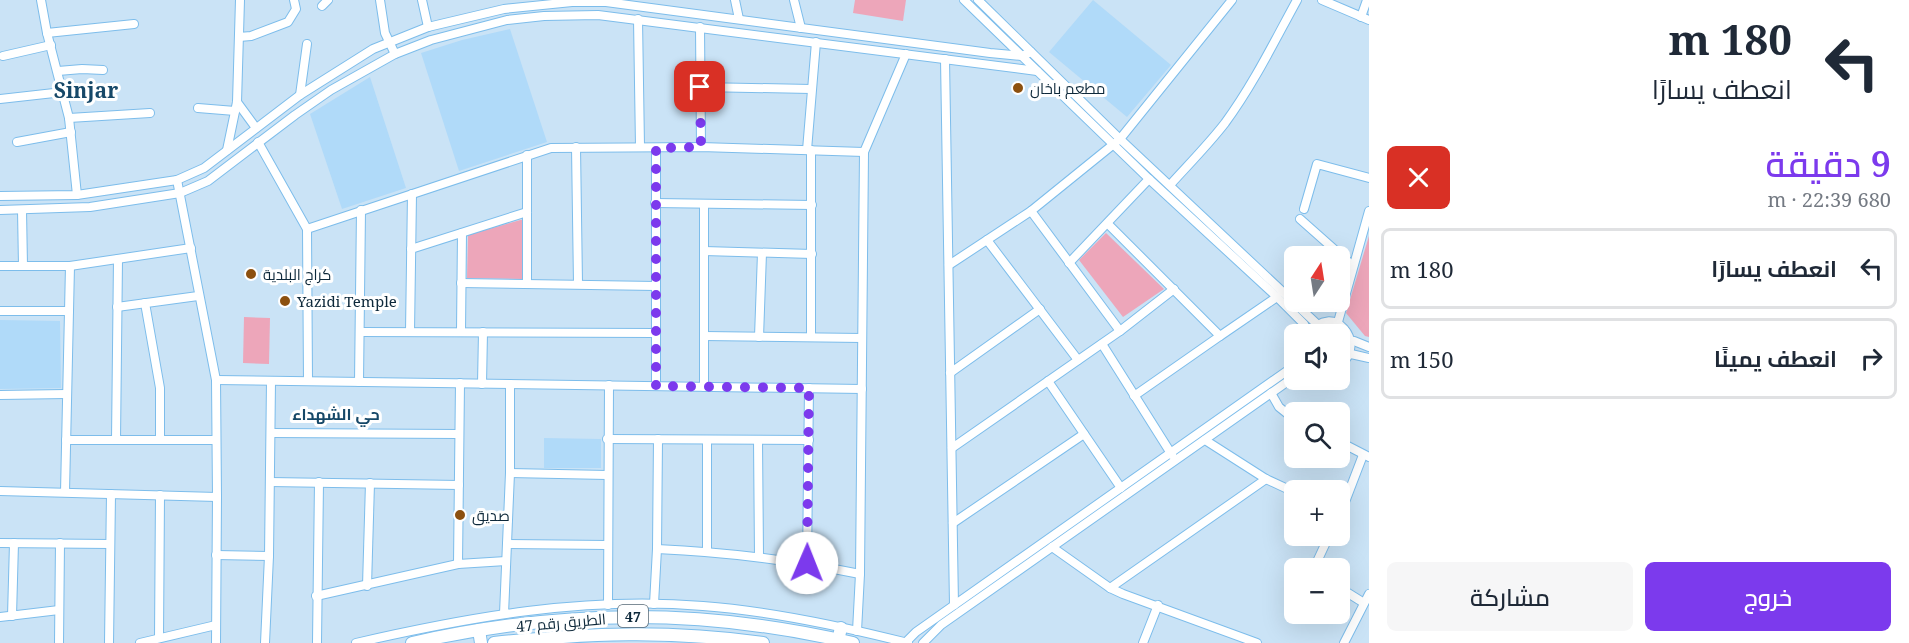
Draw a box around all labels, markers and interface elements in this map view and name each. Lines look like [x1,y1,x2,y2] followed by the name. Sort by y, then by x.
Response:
[1668,10,1792,67] text: 180 m
[1813,24,1891,102] icon: left
[674,61,725,112] pin
[683,70,716,103] icon: arrive
[1652,70,1792,107] text: انعطف يسارًا
[54,76,118,104] district label: Sinjar
[1030,78,1105,99] place label: مطعم باخان
[1011,81,1025,95] marker: مطعم باخان
[1765,139,1891,188] text: 9 دقيقة
[1387,146,1450,209] button: close
[1768,186,1891,213] text: 680 m · 22:39
[1284,246,1350,312] north arrow
[1284,246,1350,624] map controls
[1855,252,1888,285] icon: left
[1711,253,1837,283] text: انعطف يسارًا
[1390,254,1453,284] text: 180 m
[263,264,331,286] place label: كراج البلدية
[244,267,258,281] marker: كراج البلدية
[296,291,397,311] place label: Yazidi Temple
[278,294,292,308] marker: Yazidi Temple
[1284,324,1350,390] button: sound
[1855,342,1888,375] icon: right
[1714,343,1837,373] text: انعطف يمينًا
[1390,344,1453,374] text: 150 m
[1284,402,1350,468] button: search
[292,403,380,427] district label: حي الشهداء
[1284,480,1350,546] button: +
[472,505,510,526] place label: صديق
[453,508,467,522] marker: صديق
[775,531,839,595] position arrow
[1284,558,1350,624] button: −
[1387,562,1633,631] button: مشاركة
[1645,562,1891,631] button: خروج
[618,605,648,627] road number: 47
[515,608,607,637] street label: الطريق رقم 47

